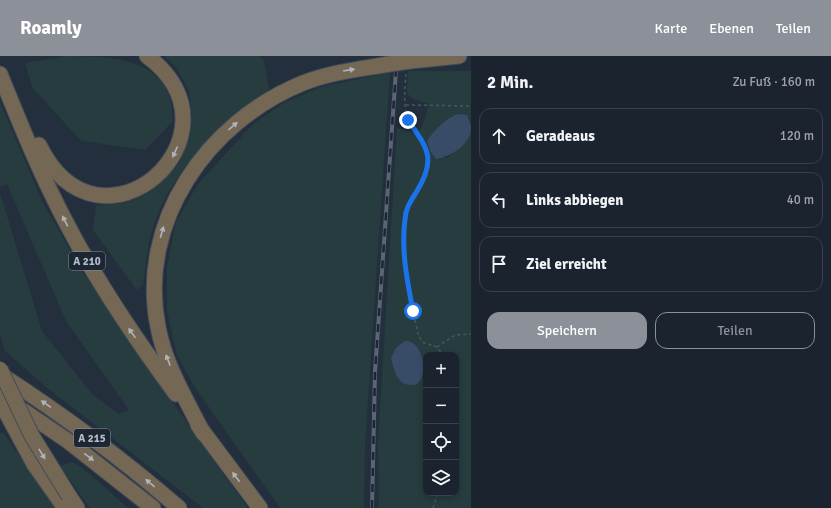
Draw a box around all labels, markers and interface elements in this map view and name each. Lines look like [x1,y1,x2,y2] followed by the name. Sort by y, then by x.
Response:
[20,16,82,40] text: Roamly
[655,20,687,37] text: Karte
[709,20,754,37] text: Ebenen
[776,20,811,37] text: Teilen
[343,67,355,73] one-way arrow
[487,72,533,93] text: 2 Min.
[732,74,815,90] text: Zu Fuß · 160 m
[399,111,417,129] route end
[229,122,238,131] one-way arrow
[488,125,510,147] icon: ahead
[526,127,595,145] text: Geradeaus
[780,128,814,144] text: 120 m
[172,146,178,157] one-way arrow
[488,189,510,211] icon: left
[526,191,623,209] text: Links abbiegen
[787,192,814,208] text: 40 m
[62,215,69,227] one-way arrow
[159,226,165,238] one-way arrow
[69,252,105,270] road number: A 210
[488,253,510,275] icon: arrive
[526,255,607,273] text: Ziel erreicht
[404,302,422,320] route start
[487,312,647,349] button: Speichern
[655,312,815,349] button: Teilen
[128,327,136,338] one-way arrow
[423,352,459,496] map controls
[423,352,459,388] button: +
[164,353,170,365] one-way arrow
[423,388,459,424] button: −
[41,400,51,408] one-way arrow
[423,424,459,460] button: locate
[74,429,110,447] road number: A 215
[39,448,46,460] one-way arrow
[84,453,95,461] one-way arrow
[423,460,459,496] button: layers
[232,471,240,482] one-way arrow
[144,478,155,487] one-way arrow

